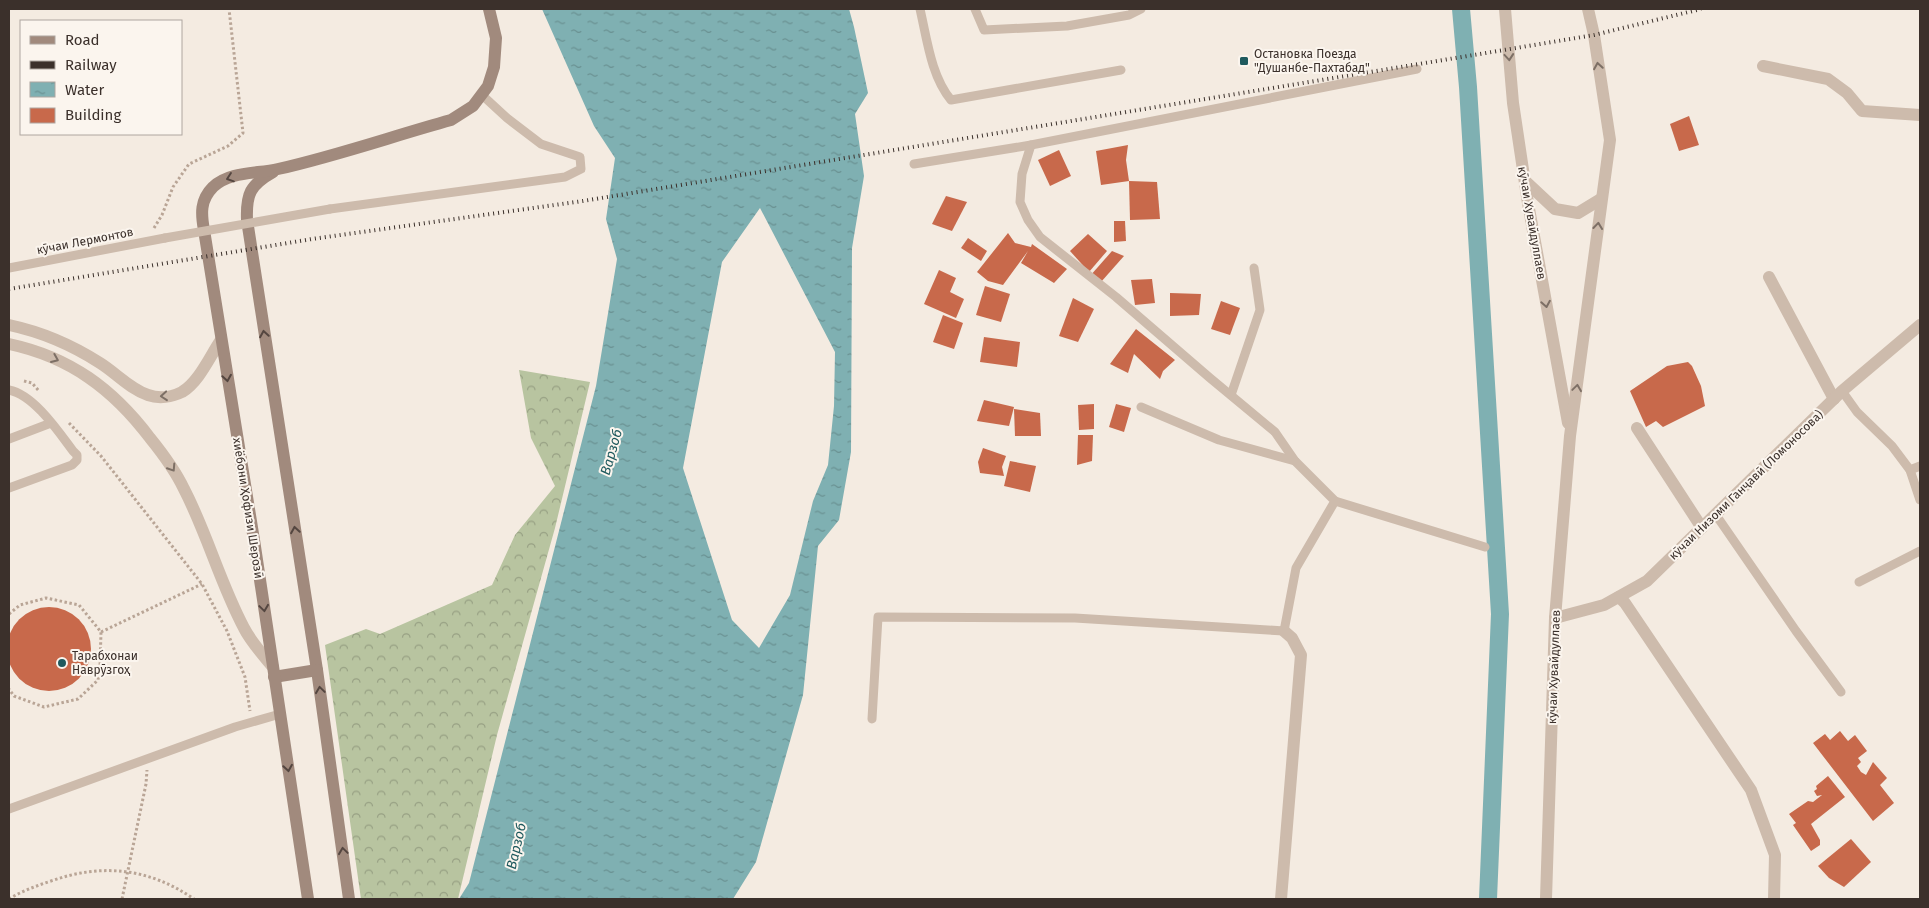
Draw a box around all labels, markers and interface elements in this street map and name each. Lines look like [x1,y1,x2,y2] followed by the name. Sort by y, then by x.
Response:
[20,20,182,135] legend
[65,31,100,49] text: Road
[1254,47,1370,75] place label: Остановка Поезда "Душанбе-Пахтабад"
[1503,54,1514,62] one-way arrow
[1238,55,1250,67] marker: Остановка Поезда "Душанбе-Пахтабад"
[65,56,117,74] text: Railway
[1593,61,1603,70] one-way arrow
[65,81,104,99] text: Water
[65,106,121,124] text: Building
[1515,165,1549,281] street label: кӯчаи Хувайдуллаев
[226,173,234,183] one-way arrow
[1592,222,1603,230] one-way arrow
[35,225,135,257] street label: кӯчаи Лермонтов
[1541,300,1551,309] one-way arrow
[259,330,269,339] one-way arrow
[50,353,59,363] one-way arrow
[222,374,232,382] one-way arrow
[1571,383,1582,391] one-way arrow
[160,390,168,401] one-way arrow
[1666,407,1826,563] street label: кӯчаи Низоми Ганҷавӣ (Ломоносова)
[597,427,626,477] water label: Варзоб
[230,436,266,580] street label: хиёбони Ҳофизи Шерозӣ
[166,463,175,472] one-way arrow
[290,525,300,534] one-way arrow
[258,603,268,612] one-way arrow
[1545,609,1563,724] street label: кӯчаи Хувайдуллаев
[72,649,138,677] place label: Тарабхонаи Наврӯзгоҳ
[56,657,68,669] marker: Тарабхонаи Наврӯзгоҳ
[315,686,325,694] one-way arrow
[282,764,292,773] one-way arrow
[503,821,530,871] water label: Варзоб
[338,847,349,855] one-way arrow

